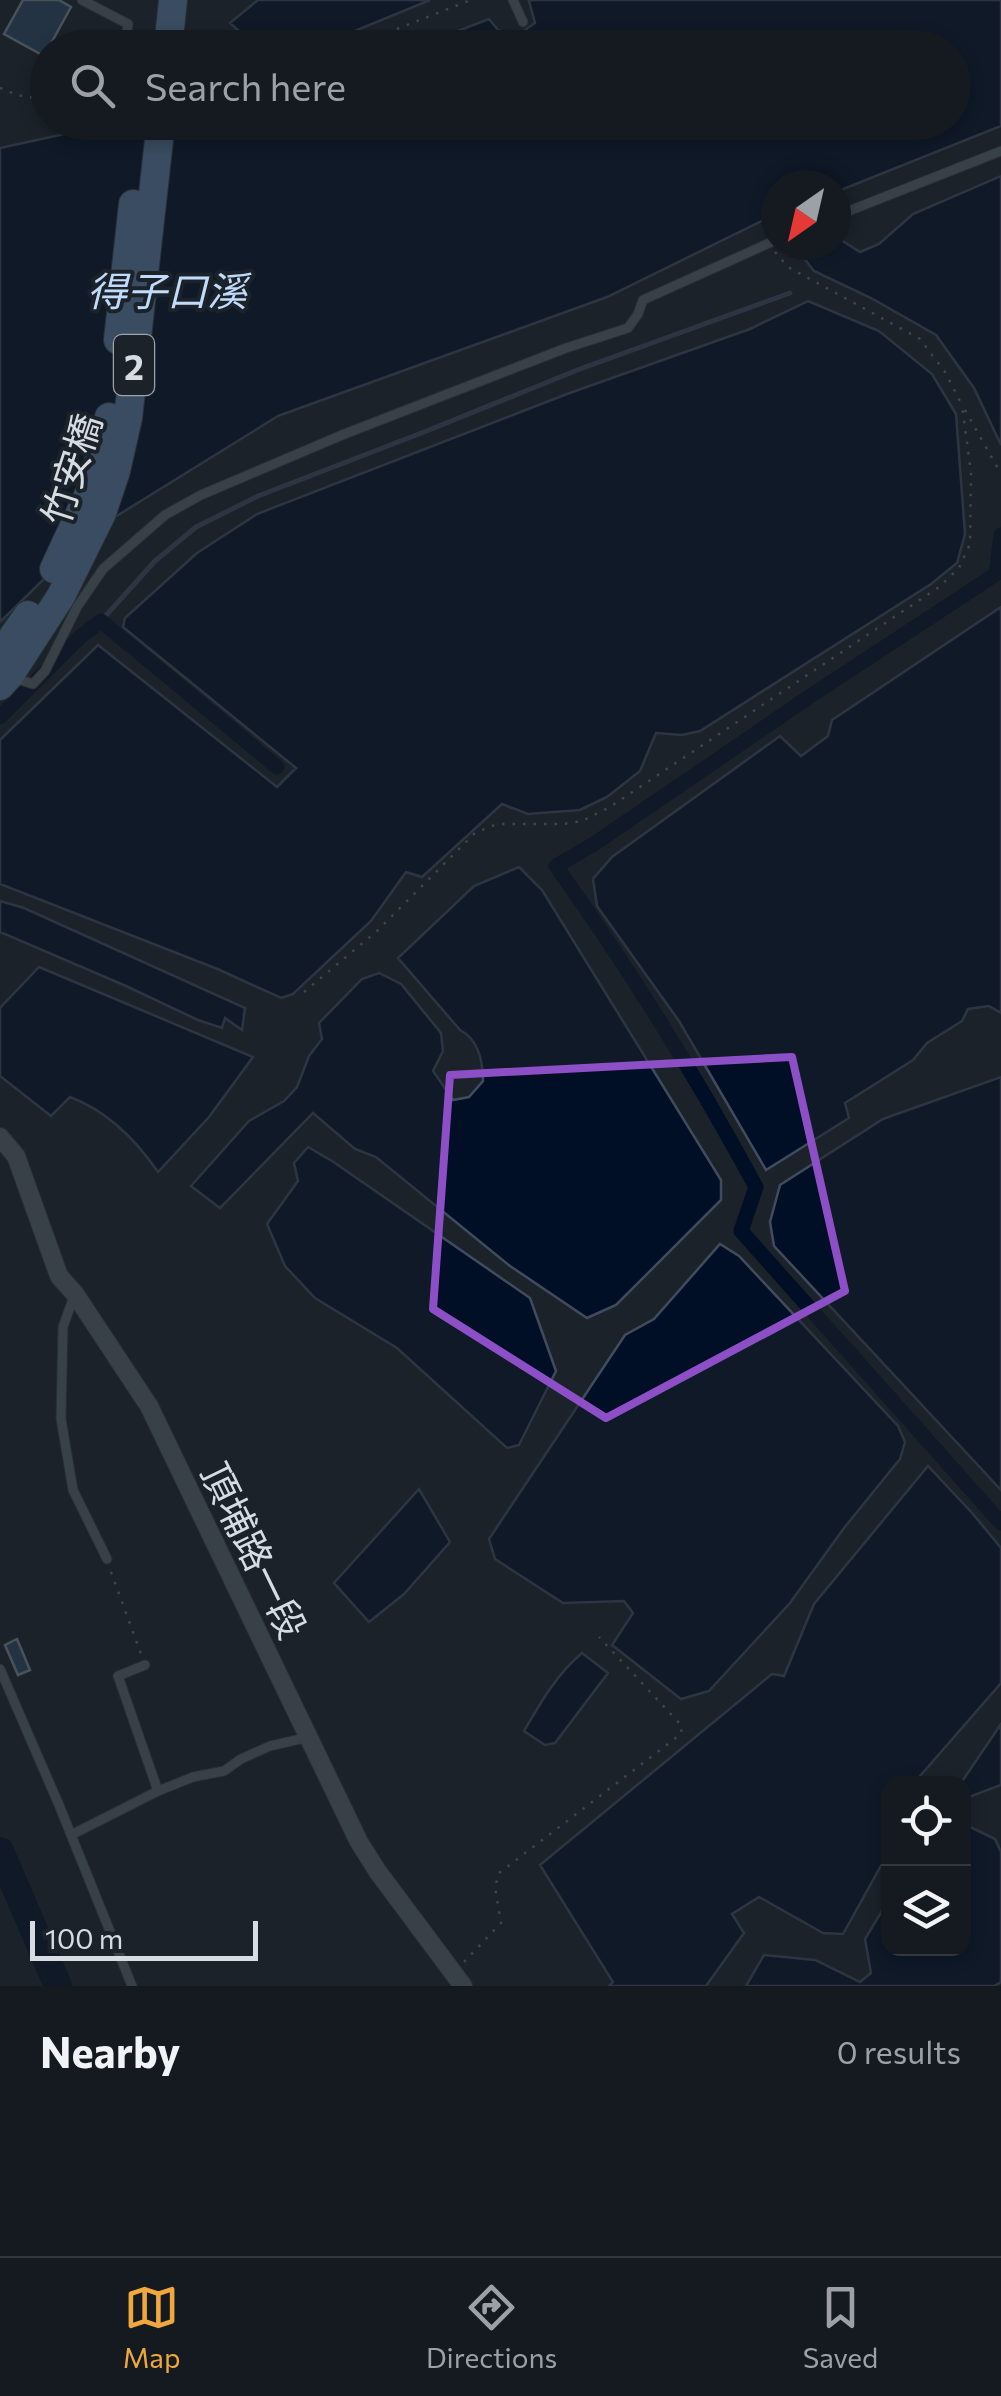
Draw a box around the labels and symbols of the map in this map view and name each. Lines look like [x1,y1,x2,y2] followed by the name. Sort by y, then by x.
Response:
[761,170,851,260] north arrow
[87,265,252,314] water label: 得子口溪
[114,335,154,395] road number: 2
[30,408,110,530] street label: 竹安橋
[192,1454,318,1646] street label: 頂埔路一段
[30,1916,258,1960] scale bar

